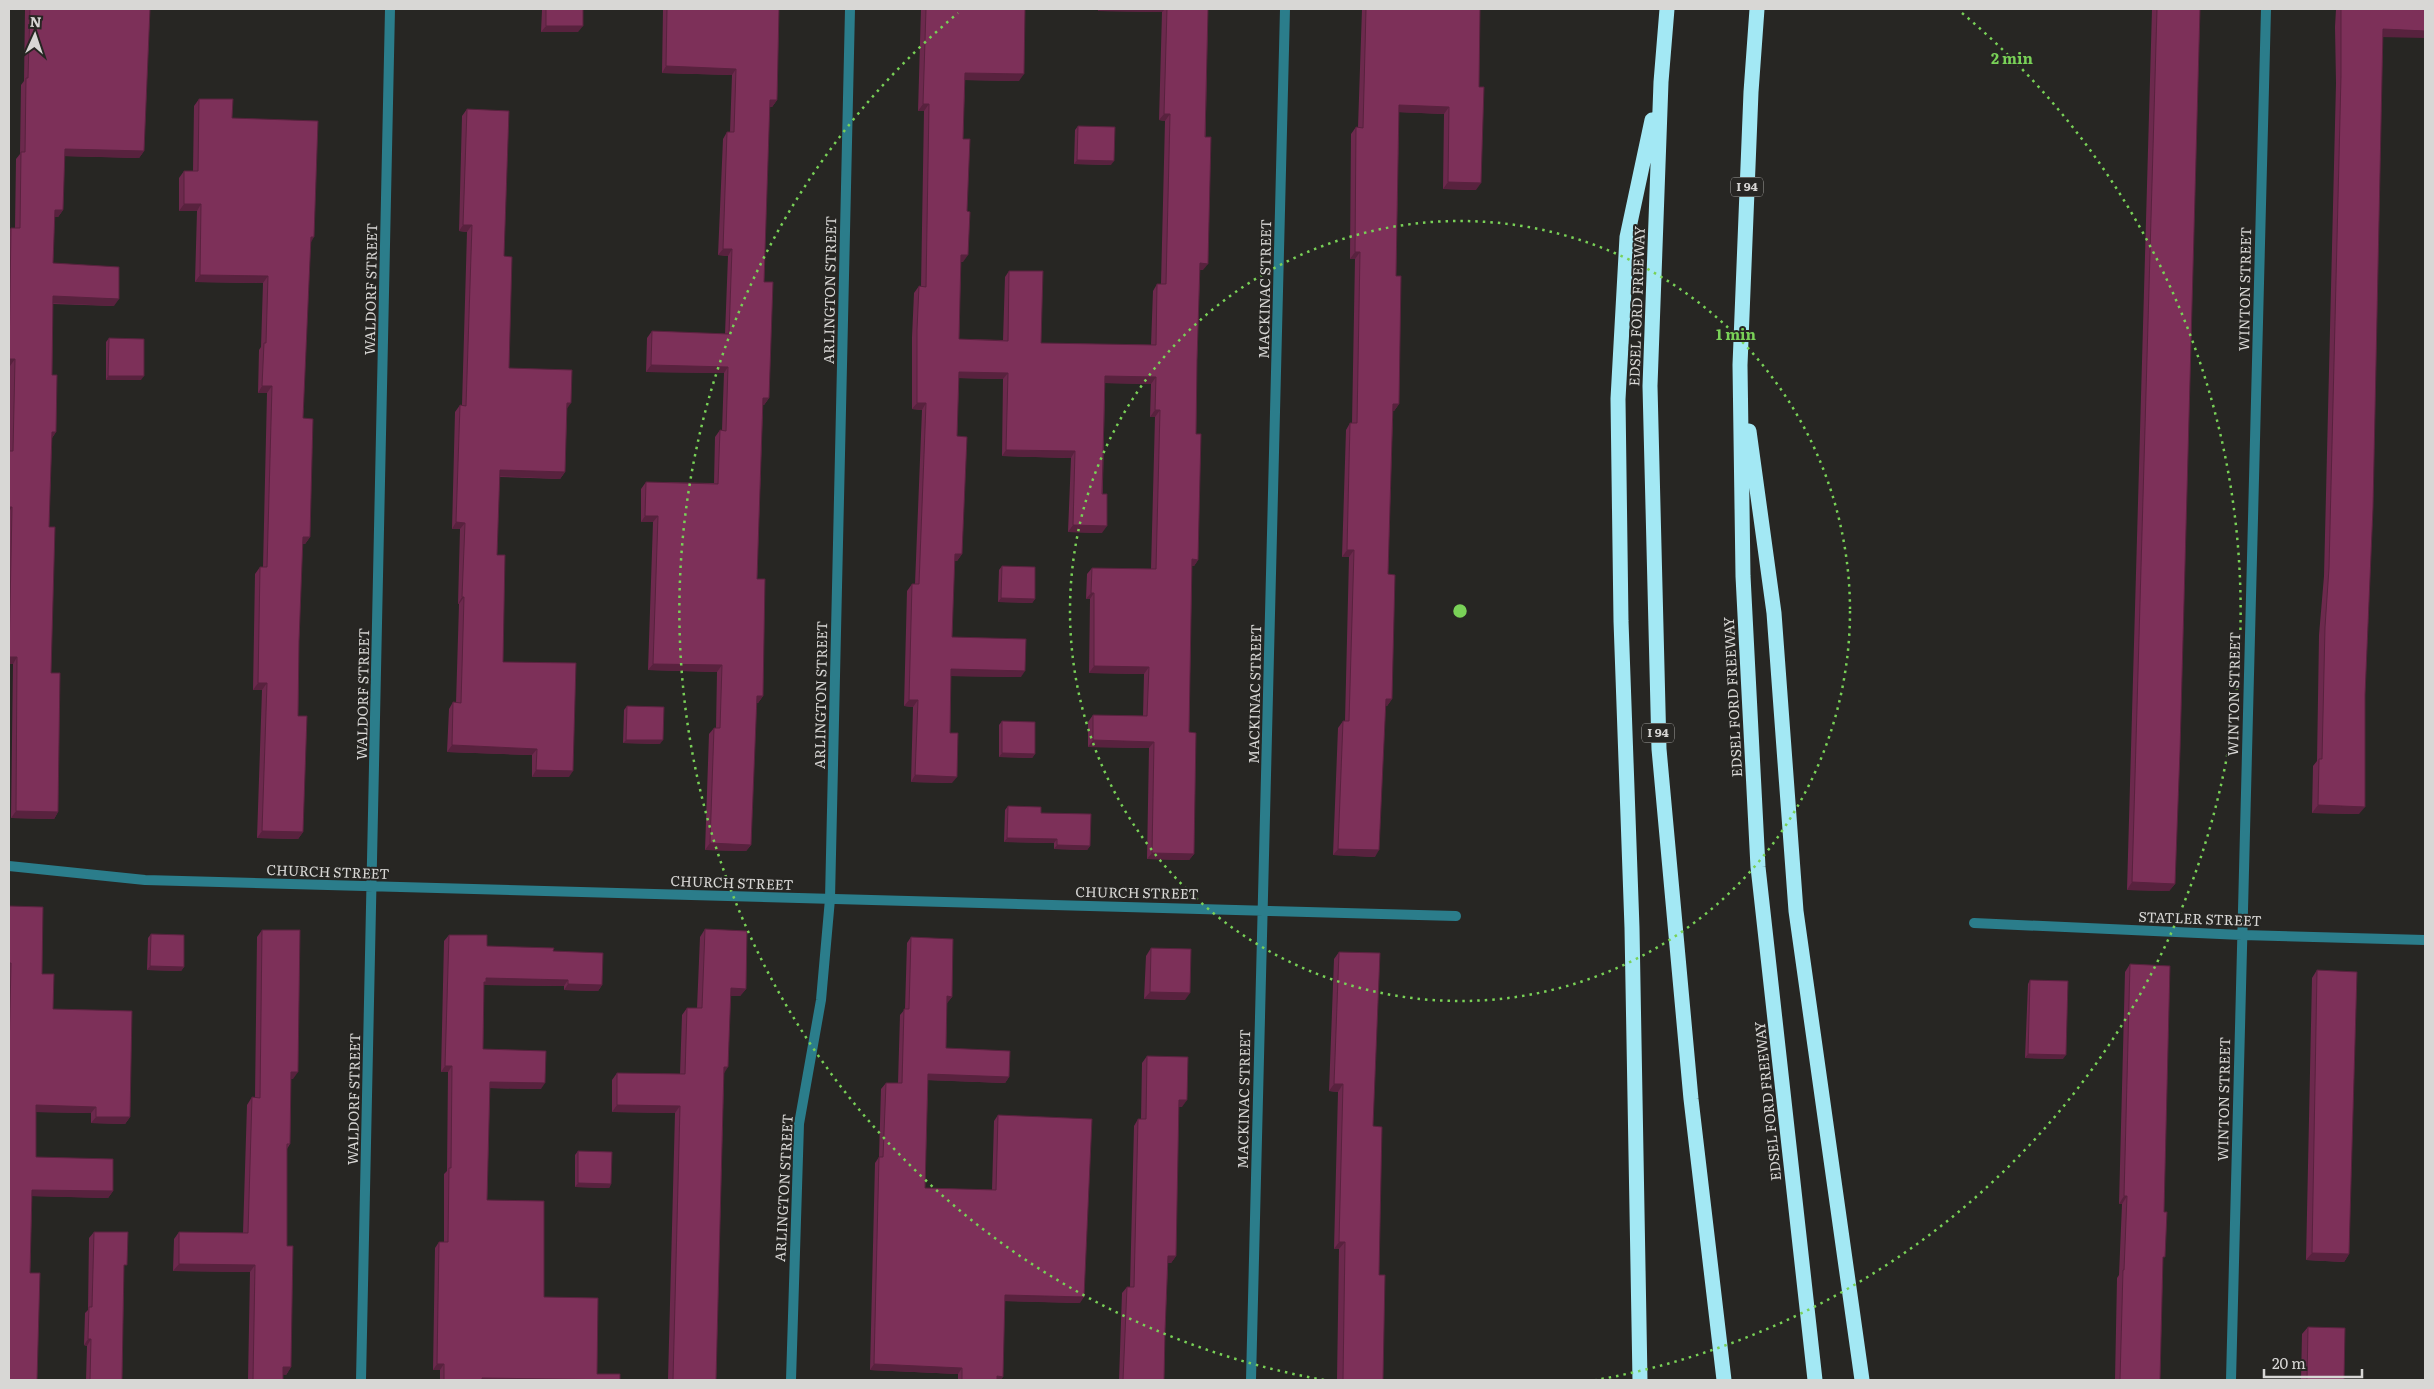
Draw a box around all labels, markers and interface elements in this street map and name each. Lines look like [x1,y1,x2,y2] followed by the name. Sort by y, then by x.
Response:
[10,10,60,60] north arrow
[29,11,42,31] text: N
[1991,46,2034,69] text: 2 min
[1731,178,1763,196] road number: I 94
[818,216,840,364] street label: ARLINGTON STREET
[1253,219,1275,359] street label: MACKINAC STREET
[359,223,381,355] street label: WALDORF STREET
[1623,225,1649,387] street label: EDSEL FORD FREEWAY
[2233,227,2255,351] street label: WINTON STREET
[1716,322,1757,345] text: 1 min
[1451,602,1469,620] centre of rings
[1718,616,1746,778] street label: EDSEL FORD FREEWAY
[809,621,831,769] street label: ARLINGTON STREET
[1243,624,1265,764] street label: MACKINAC STREET
[351,628,373,760] street label: WALDORF STREET
[2222,632,2244,756] street label: WINTON STREET
[1642,724,1674,742] road number: I 94
[266,859,390,883] street label: CHURCH STREET
[670,870,794,894] street label: CHURCH STREET
[1075,881,1199,903] street label: CHURCH STREET
[2138,906,2262,930] street label: STATLER STREET
[1749,1020,1785,1182] street label: EDSEL FORD FREEWAY
[1232,1029,1254,1169] street label: MACKINAC STREET
[342,1033,364,1165] street label: WALDORF STREET
[2212,1037,2234,1161] street label: WINTON STREET
[769,1113,797,1262] street label: ARLINGTON STREET
[2264,1346,2362,1378] scale bar
[2272,1351,2306,1374] text: 20 m

